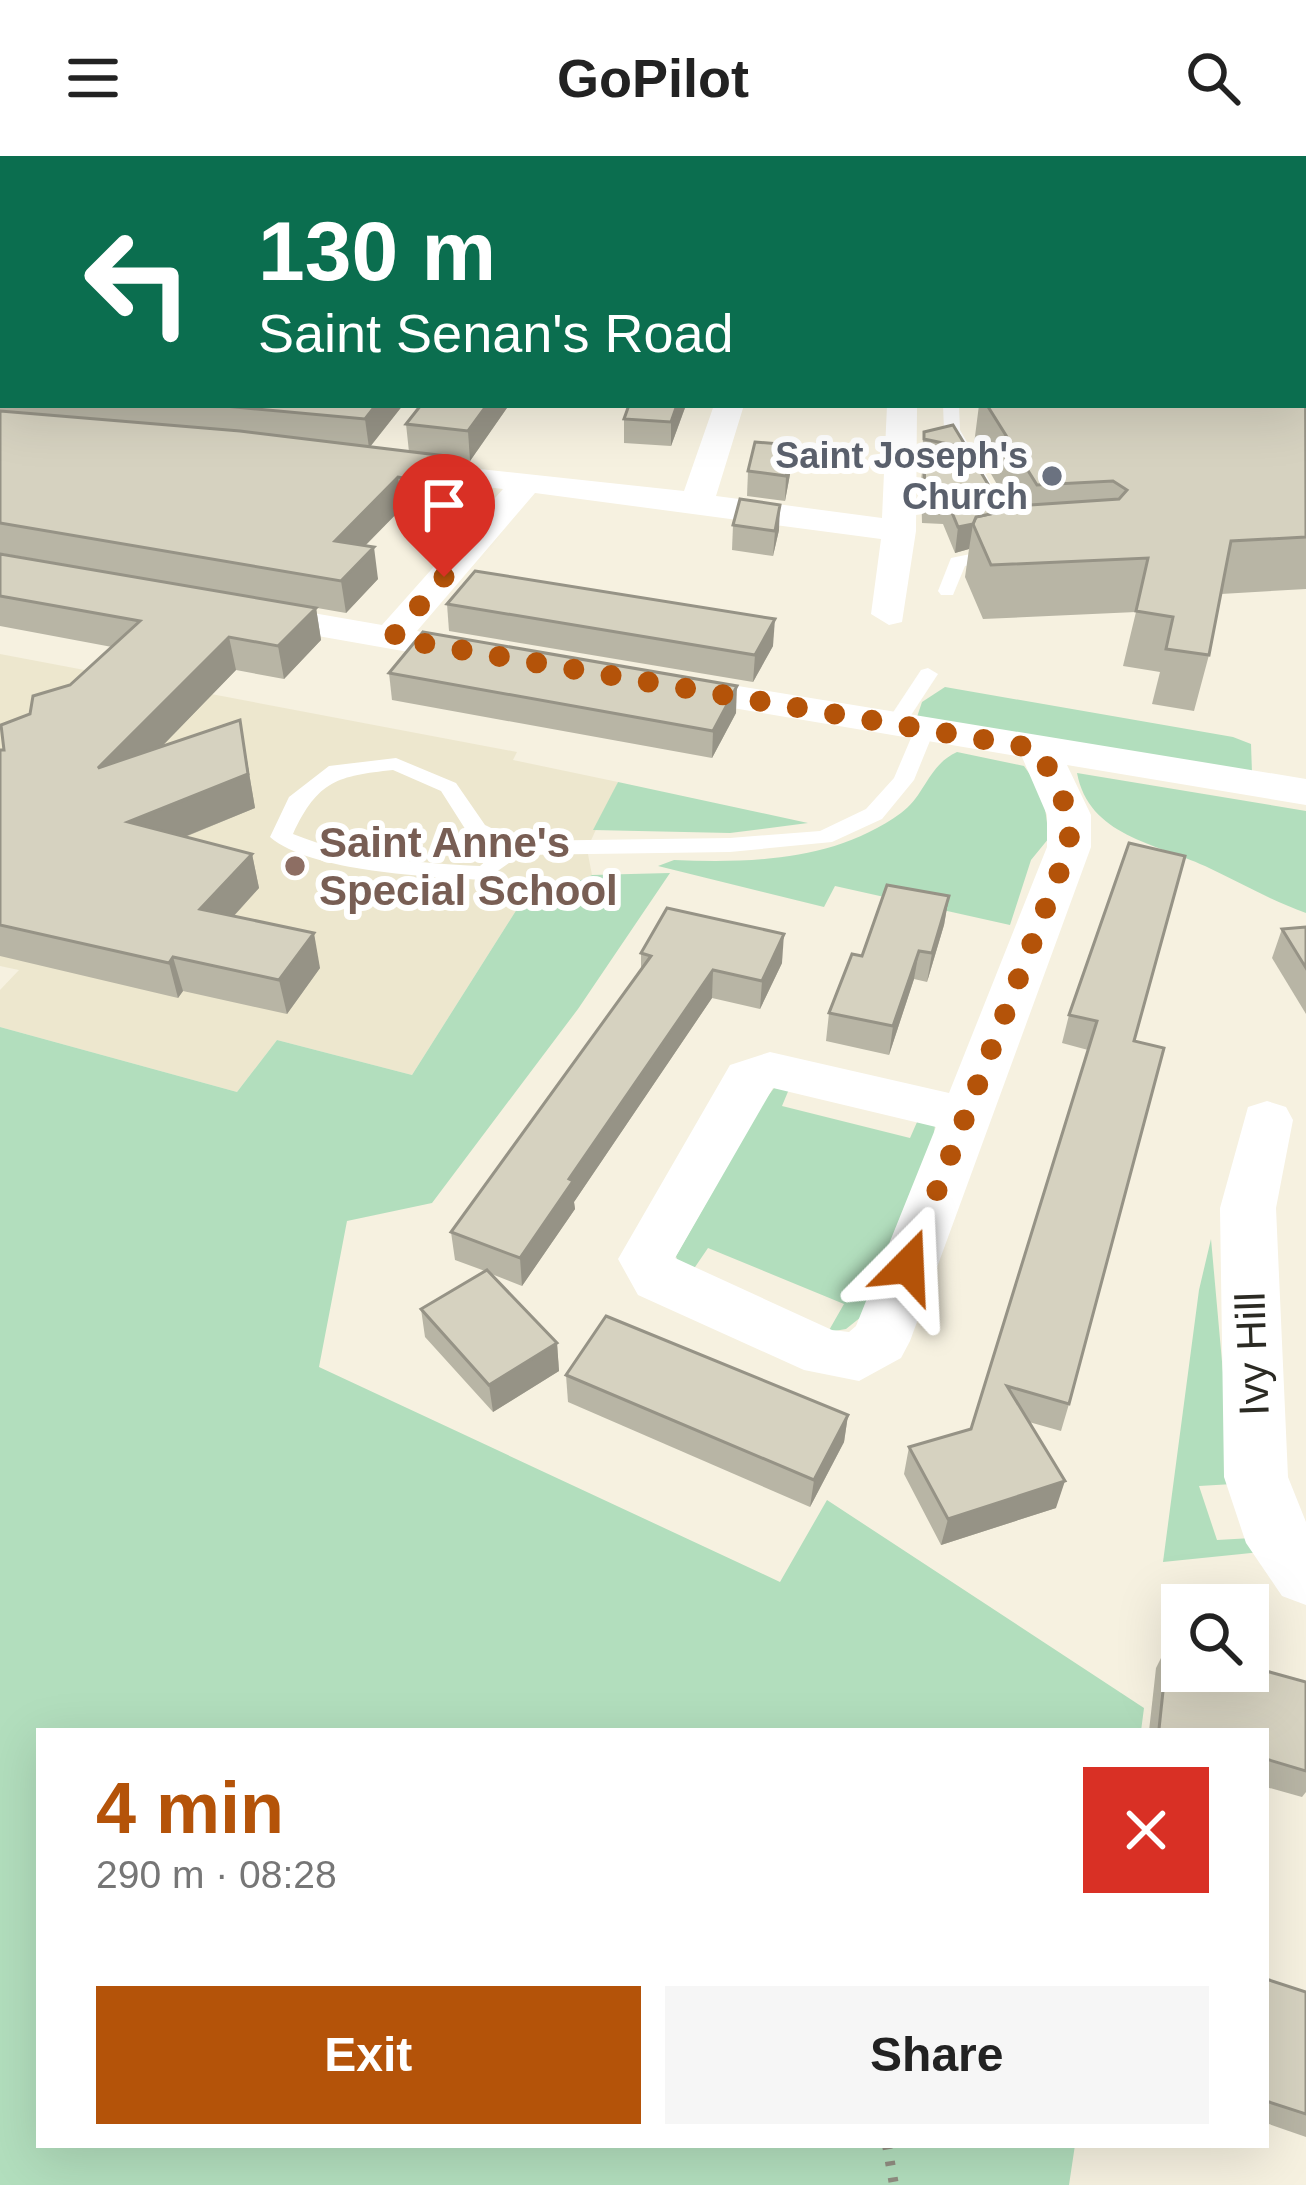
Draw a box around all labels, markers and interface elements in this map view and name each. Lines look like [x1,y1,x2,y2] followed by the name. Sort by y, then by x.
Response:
[60,45,126,111] icon: menu
[1180,45,1246,111] icon: search
[557,48,749,108] text: GoPilot
[60,204,216,360] icon: left
[258,204,496,298] text: 130 m
[258,303,734,363] text: Saint Senan's Road
[775,435,1028,517] place label: Saint Joseph's Church
[393,454,495,577] pin
[1039,463,1065,489] marker: Saint Joseph's Church
[411,472,477,538] icon: arrive
[319,819,618,914] place label: Saint Anne's Special School
[282,853,308,879] marker: Saint Anne's Special School
[845,1203,971,1329] position arrow
[1226,1291,1278,1417] street label: Ivy Hill
[1161,1584,1269,1692] map controls
[1161,1584,1269,1692] button: search
[1083,1767,1209,1893] button: close
[96,1768,284,1848] text: 4 min
[96,1853,337,1896] text: 290 m · 08:28
[96,1986,641,2124] button: Exit
[665,1986,1209,2124] button: Share

